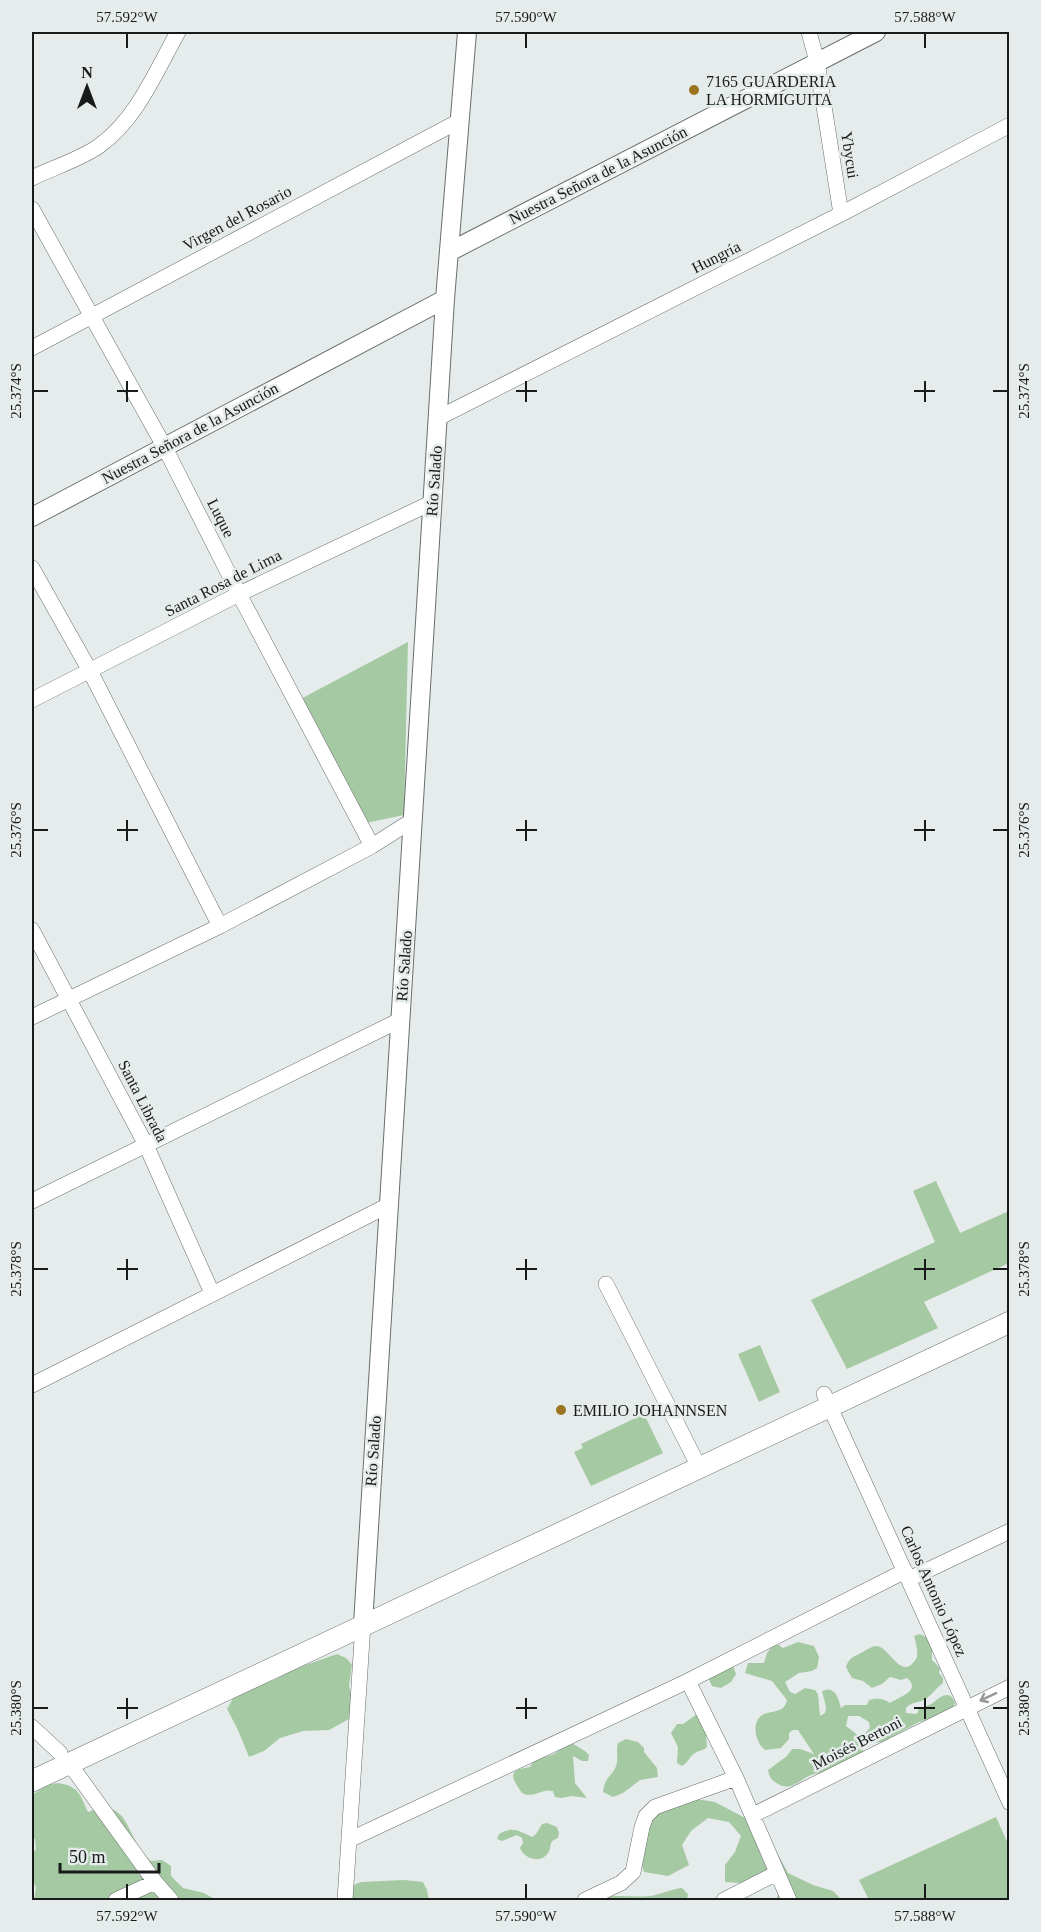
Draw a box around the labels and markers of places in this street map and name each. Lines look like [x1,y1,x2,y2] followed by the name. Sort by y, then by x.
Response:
[706,73,837,108] place label: 7165 GUARDERIA LA HORMIGUITA
[687,83,701,97] marker: 7165 GUARDERIA LA HORMIGUITA
[573,1402,728,1419] place label: EMILIO JOHANNSEN
[554,1403,568,1417] marker: EMILIO JOHANNSEN

